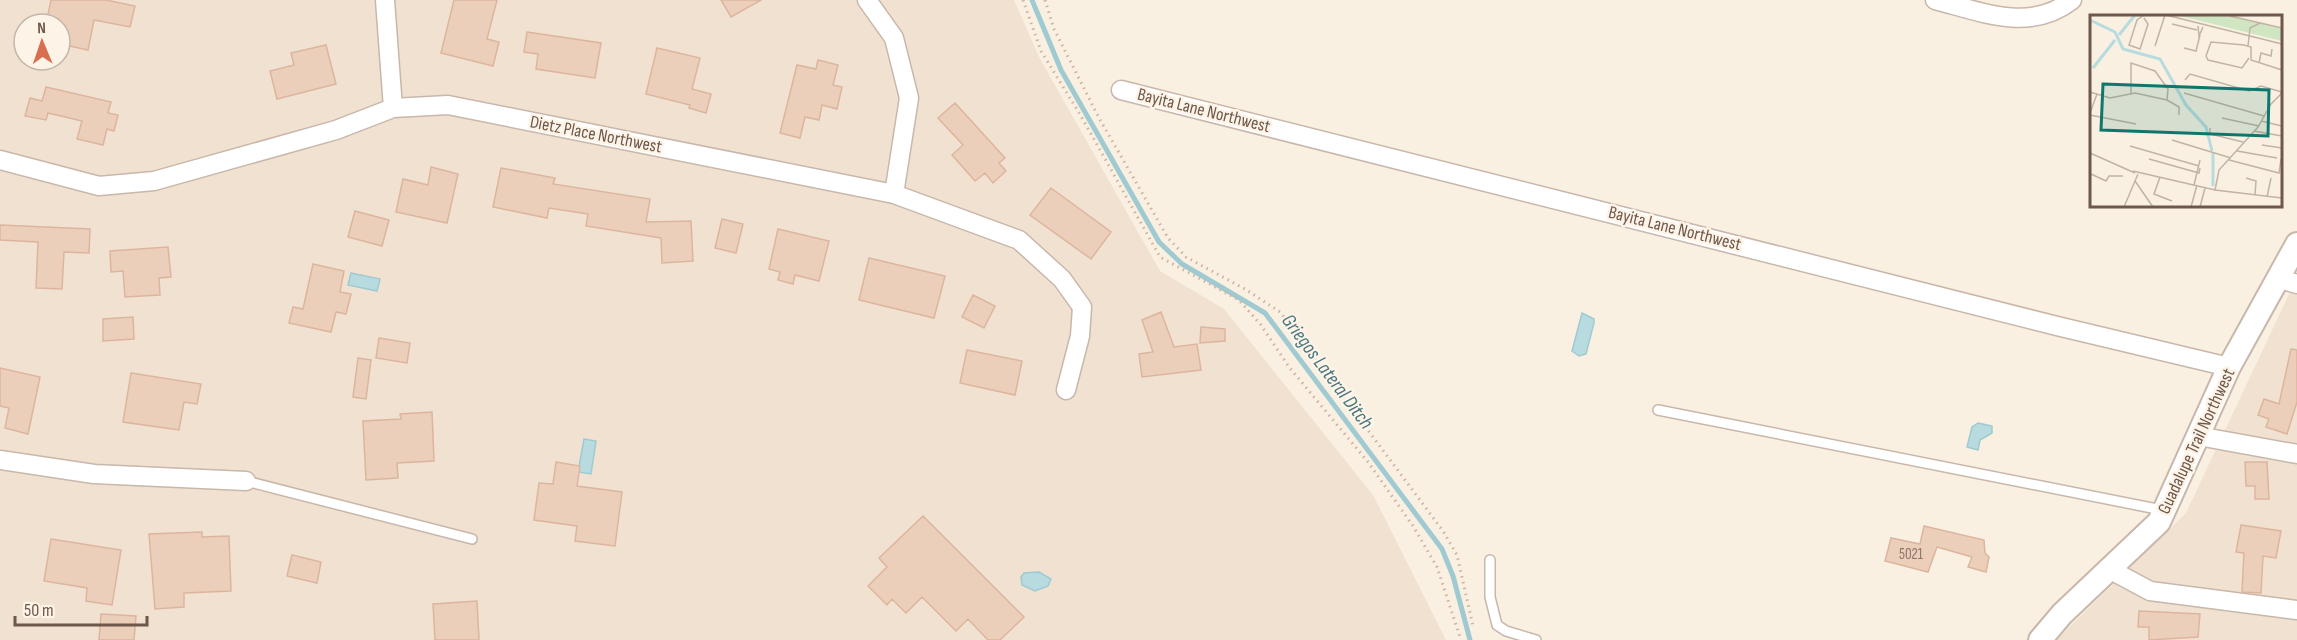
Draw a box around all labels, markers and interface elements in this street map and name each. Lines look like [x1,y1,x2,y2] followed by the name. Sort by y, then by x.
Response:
[12,12,72,72] north arrow
[2090,15,2282,207] inset map
[37,19,46,38] text: N
[1135,84,1273,137] street label: Bayita Lane Northwest
[528,111,664,158] street label: Dietz Place Northwest
[1606,202,1744,255] street label: Bayita Lane Northwest
[1276,309,1378,434] water label: Griegos Lateral Ditch
[2154,365,2240,517] street label: Guadalupe Trail Northwest
[1899,545,1924,564] house number: 5021
[15,589,147,627] scale bar
[24,600,54,621] text: 50 m

